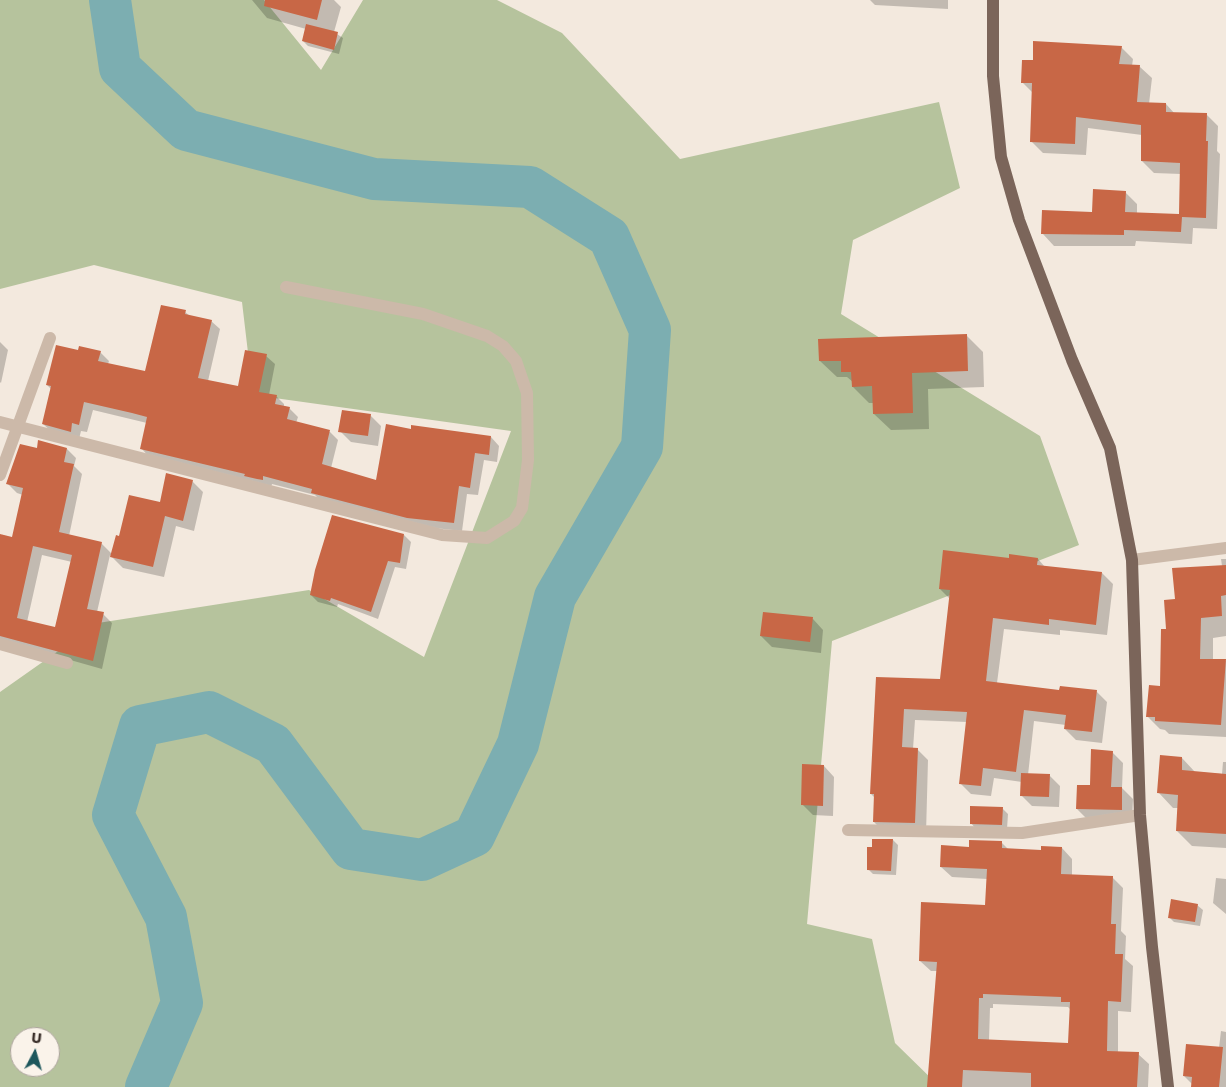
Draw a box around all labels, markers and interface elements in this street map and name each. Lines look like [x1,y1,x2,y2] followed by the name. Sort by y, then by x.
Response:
[10,1027,60,1077] north arrow
[31,1029,42,1047] text: U

